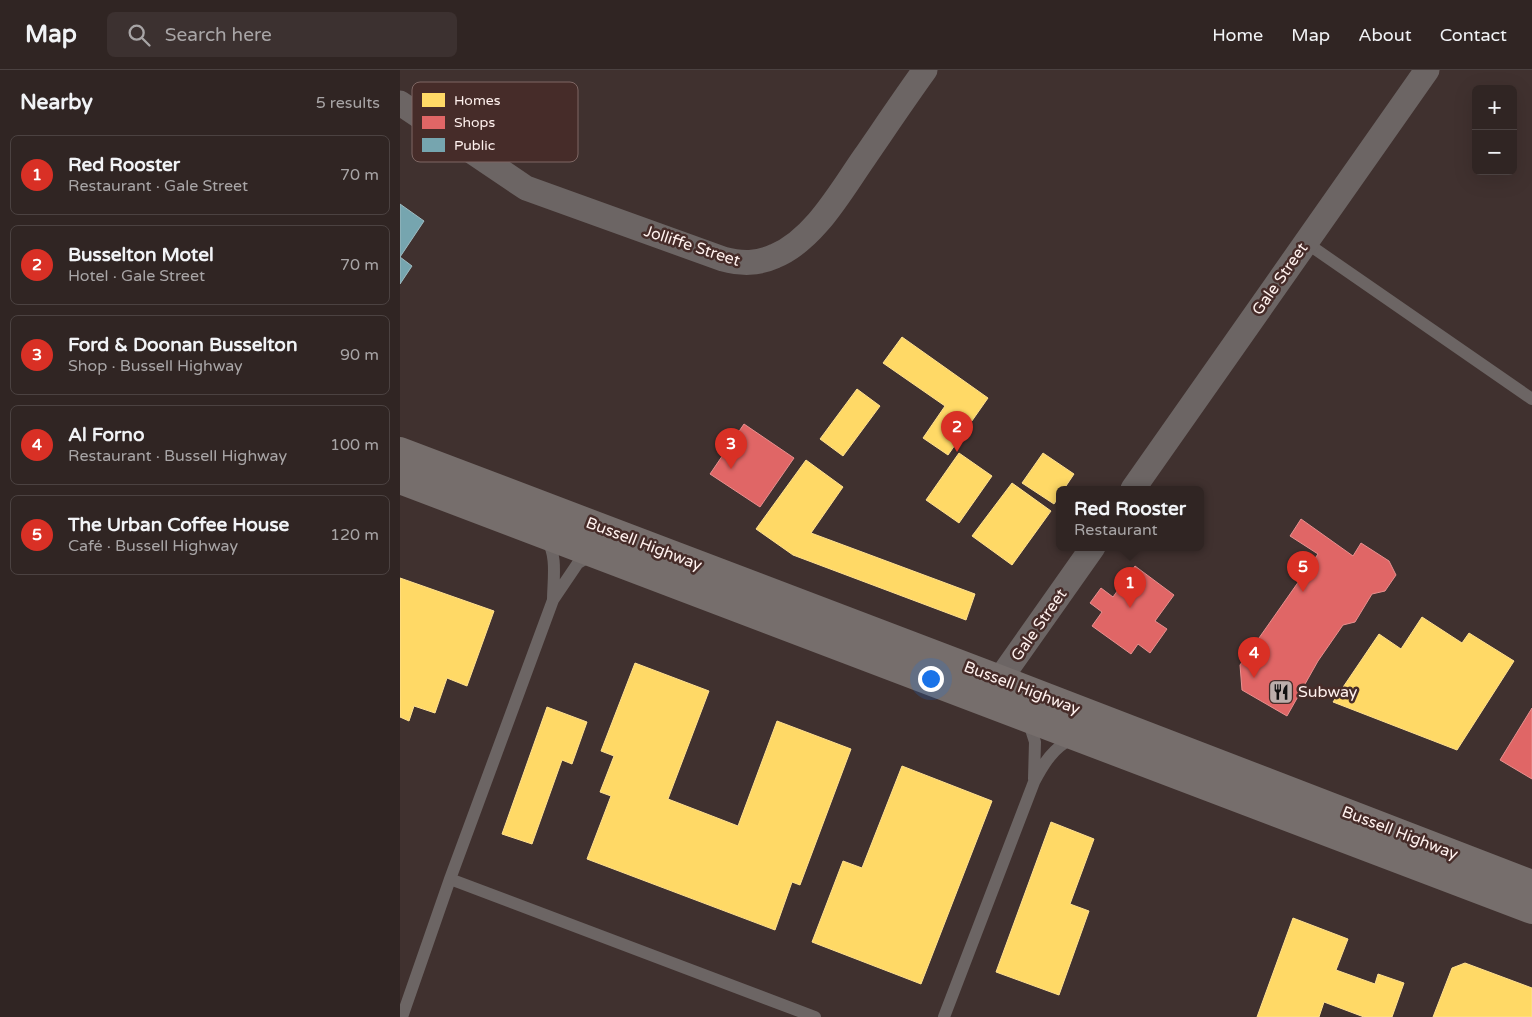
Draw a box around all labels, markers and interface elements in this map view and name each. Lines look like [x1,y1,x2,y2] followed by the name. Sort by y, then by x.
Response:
[107,12,457,57] search box
[25,20,77,49] text: Map
[125,21,153,49] icon: search
[165,24,272,46] text: Search here
[1212,24,1263,46] text: Home
[1291,24,1330,46] text: Map
[1358,24,1412,46] text: About
[1440,24,1507,46] text: Contact
[412,82,578,162] legend
[1472,85,1517,175] map controls
[1472,85,1517,130] button: +
[20,90,93,115] text: Nearby
[454,92,501,109] text: Homes
[316,93,380,113] text: 5 results
[454,114,495,131] text: Shops
[1472,130,1517,175] button: −
[454,137,495,154] text: Public
[68,154,180,176] text: Red Rooster
[32,165,42,185] text: 1
[340,165,379,185] text: 70 m
[68,176,248,196] text: Restaurant · Gale Street
[641,221,743,271] street label: Jolliffe Street
[1248,239,1312,319] street label: Gale Street
[68,244,214,266] text: Busselton Motel
[32,255,42,275] text: 2
[340,255,379,275] text: 70 m
[68,266,205,286] text: Hotel · Gale Street
[68,334,297,356] text: Ford & Doonan Busselton
[32,345,42,365] text: 3
[340,345,379,365] text: 90 m
[68,356,243,376] text: Shop · Bussell Highway
[941,411,973,452] pin: 2
[68,424,144,446] text: Al Forno
[715,428,747,469] pin: 3
[32,435,42,455] text: 4
[330,435,379,455] text: 100 m
[68,446,287,466] text: Restaurant · Bussell Highway
[1056,486,1204,551] popup
[1074,498,1186,520] text: Red Rooster
[583,513,705,575] street label: Bussell Highway
[68,514,289,536] text: The Urban Coffee House
[1074,520,1158,540] text: Restaurant
[32,525,42,545] text: 5
[330,525,379,545] text: 120 m
[68,536,238,556] text: Café · Bussell Highway
[1287,551,1319,592] pin: 5
[1114,567,1146,608] pin: 1
[1007,585,1071,665] street label: Gale Street
[1238,637,1270,678] pin: 4
[961,657,1083,719] street label: Bussell Highway
[918,666,944,692] your location
[1268,679,1294,705] restaurant icon: Subway
[1298,682,1358,702] place label: Subway
[1339,802,1461,864] street label: Bussell Highway

